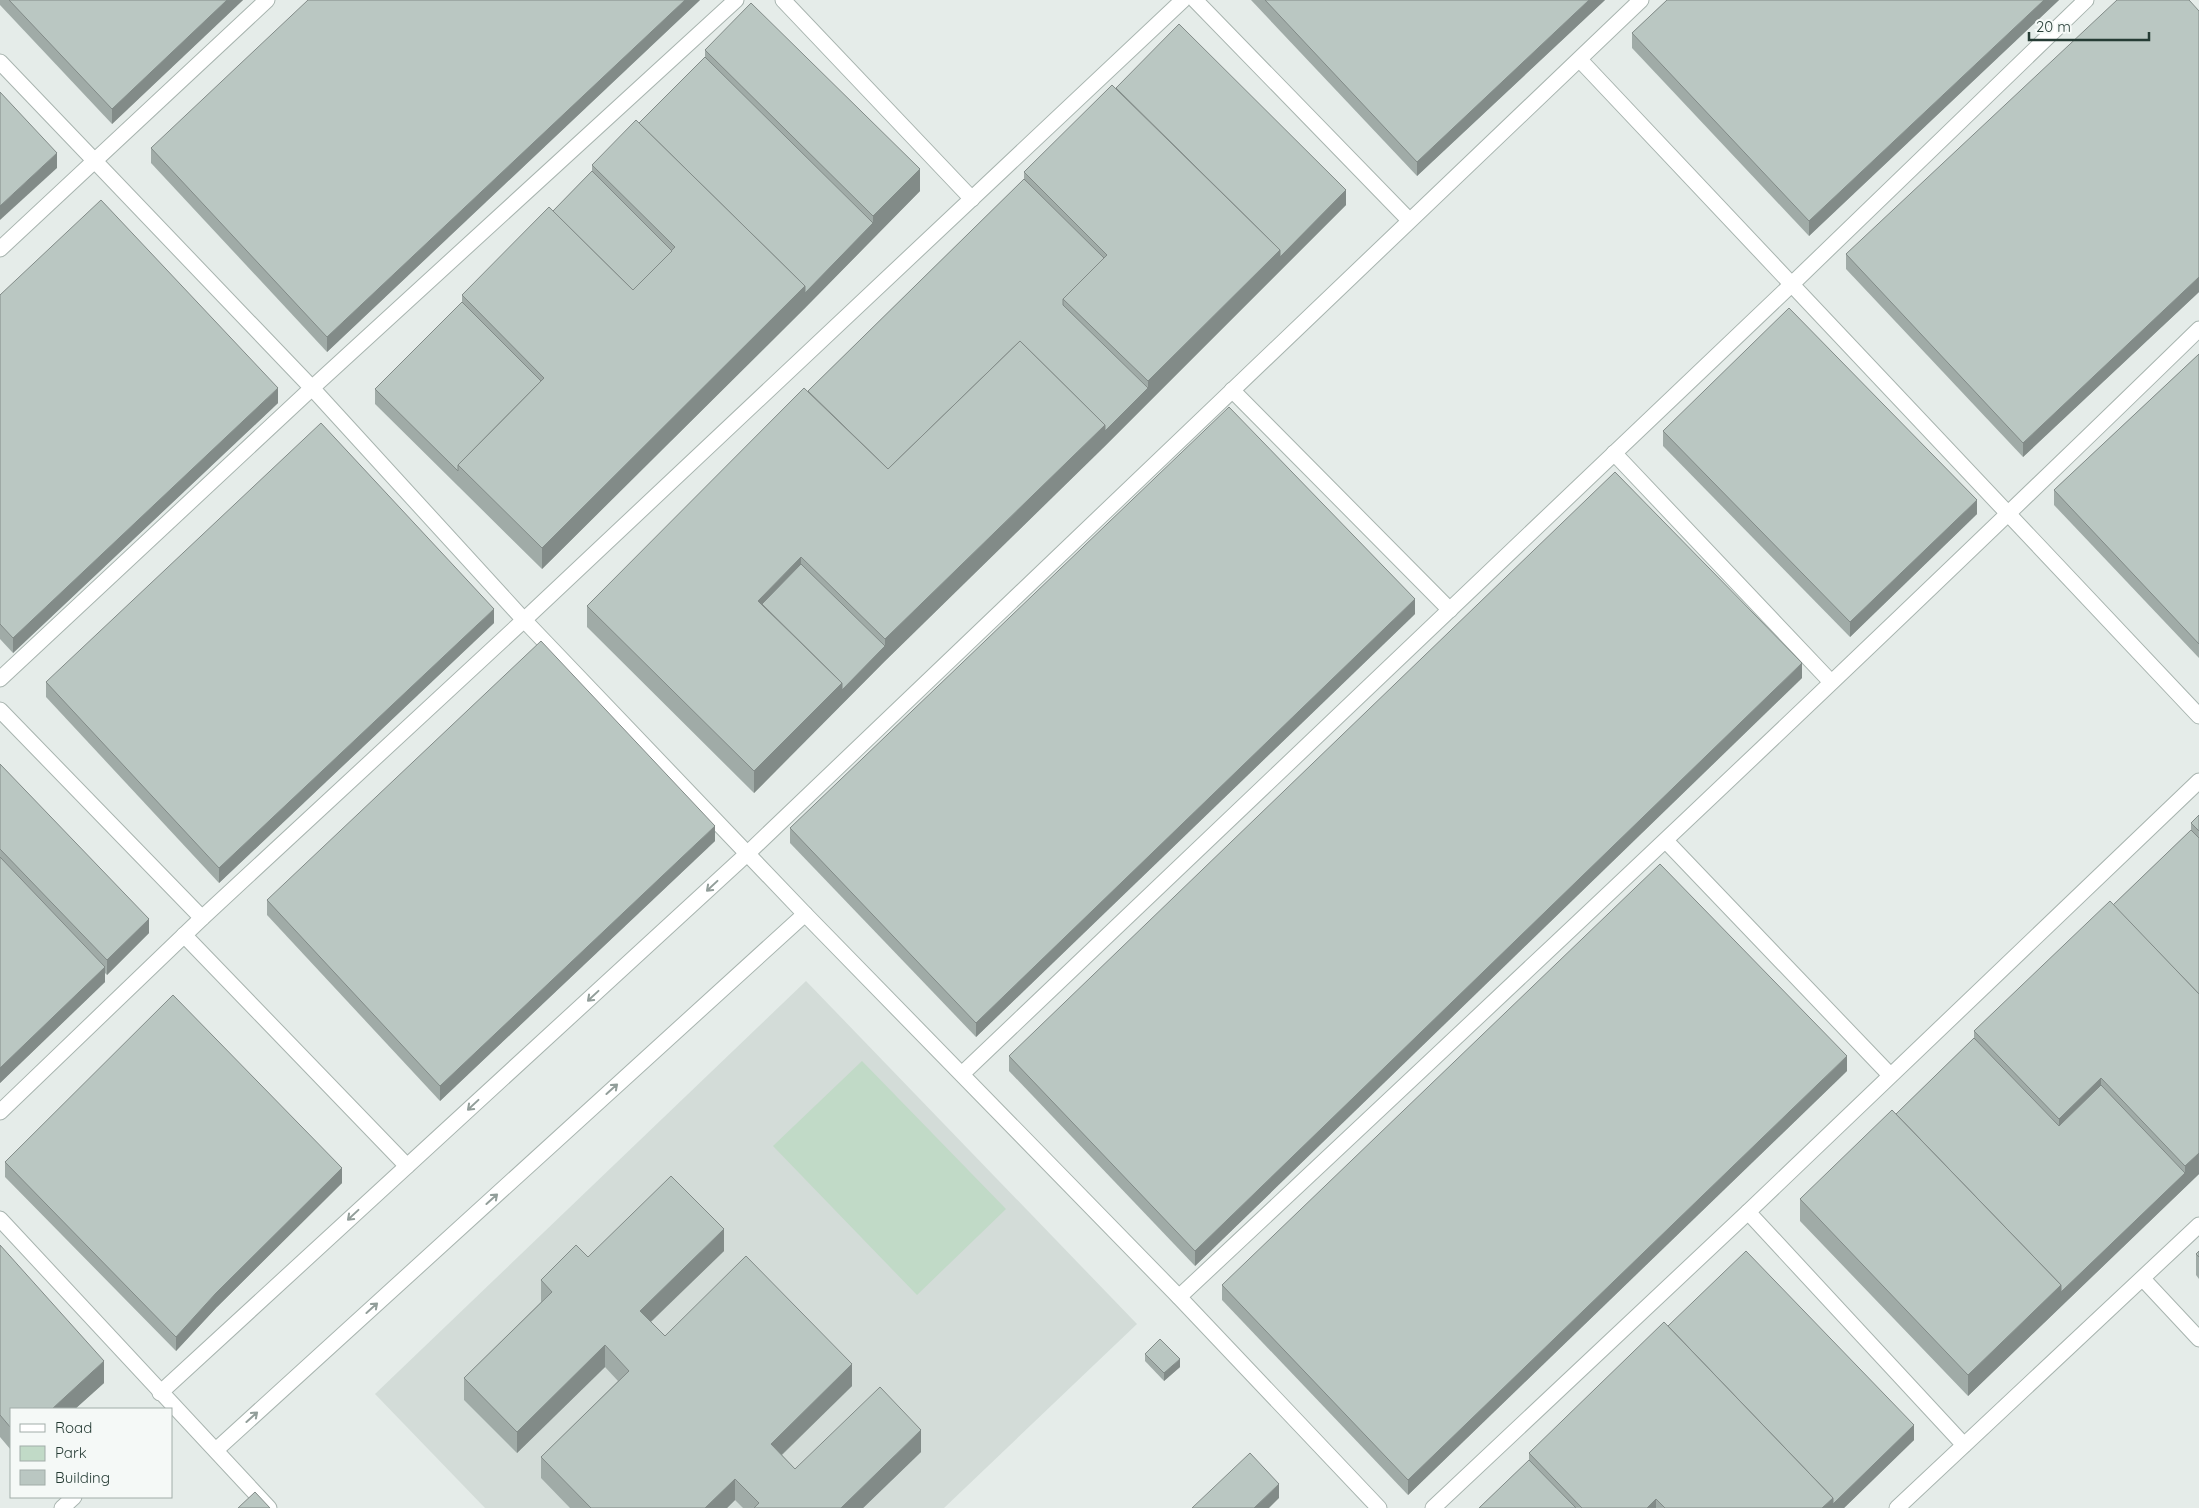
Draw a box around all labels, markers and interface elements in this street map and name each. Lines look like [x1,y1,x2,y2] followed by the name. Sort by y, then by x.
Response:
[2029,10,2149,42] scale bar
[2036,17,2071,36] text: 20 m
[706,880,719,892] one-way arrow
[586,990,599,1002] one-way arrow
[606,1083,619,1095] one-way arrow
[466,1100,479,1111] one-way arrow
[486,1193,499,1205] one-way arrow
[347,1209,360,1221] one-way arrow
[365,1302,378,1314] one-way arrow
[10,1408,172,1498] legend
[245,1411,258,1423] one-way arrow
[55,1418,92,1437] text: Road
[55,1443,87,1462] text: Park
[55,1468,110,1487] text: Building

